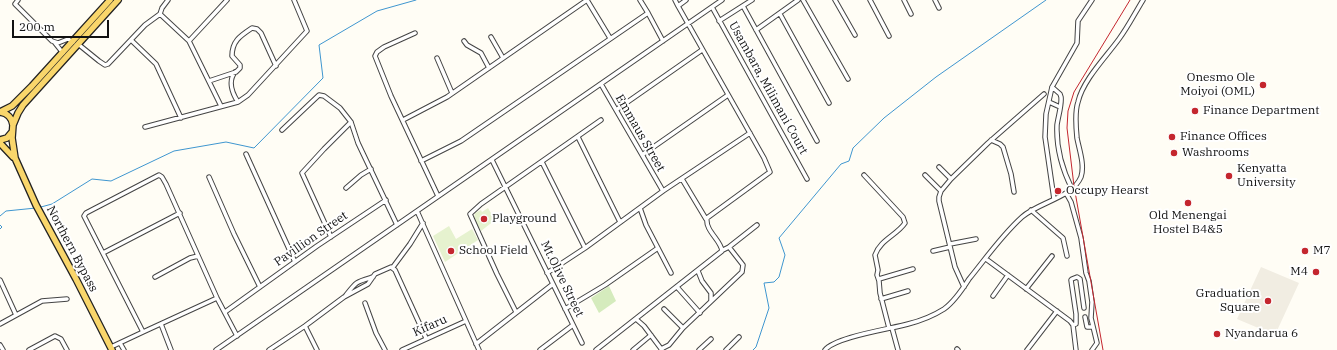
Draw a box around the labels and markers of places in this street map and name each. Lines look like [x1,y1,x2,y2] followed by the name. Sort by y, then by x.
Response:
[1180,71,1255,99] place label: Onesmo Ole Moiyoi (OML)
[1258,80,1268,90] marker: Onesmo Ole Moiyoi (OML)
[1203,104,1320,118] place label: Finance Department
[1190,106,1200,116] marker: Finance Department
[1180,130,1267,144] place label: Finance Offices
[1167,132,1177,142] marker: Finance Offices
[1182,146,1249,160] place label: Washrooms
[1169,148,1179,158] marker: Washrooms
[1237,162,1296,190] place label: Kenyatta University
[1224,171,1234,181] marker: Kenyatta University
[1066,184,1149,198] place label: Occupy Hearst
[1053,186,1063,196] marker: Occupy Hearst
[1183,198,1193,208] marker: Old Menengai Hostel B4&5
[1149,209,1227,237] place label: Old Menengai Hostel B4&5
[492,212,557,226] place label: Playground
[479,214,489,224] marker: Playground
[459,244,528,258] place label: School Field
[1313,244,1331,258] place label: M7
[446,246,456,256] marker: School Field
[1300,246,1310,256] marker: M7
[1290,265,1308,279] place label: M4
[1311,267,1321,277] marker: M4
[1196,287,1260,315] place label: Graduation Square
[1263,296,1273,306] marker: Graduation Square
[1225,327,1298,341] place label: Nyandarua 6
[1212,329,1222,339] marker: Nyandarua 6

